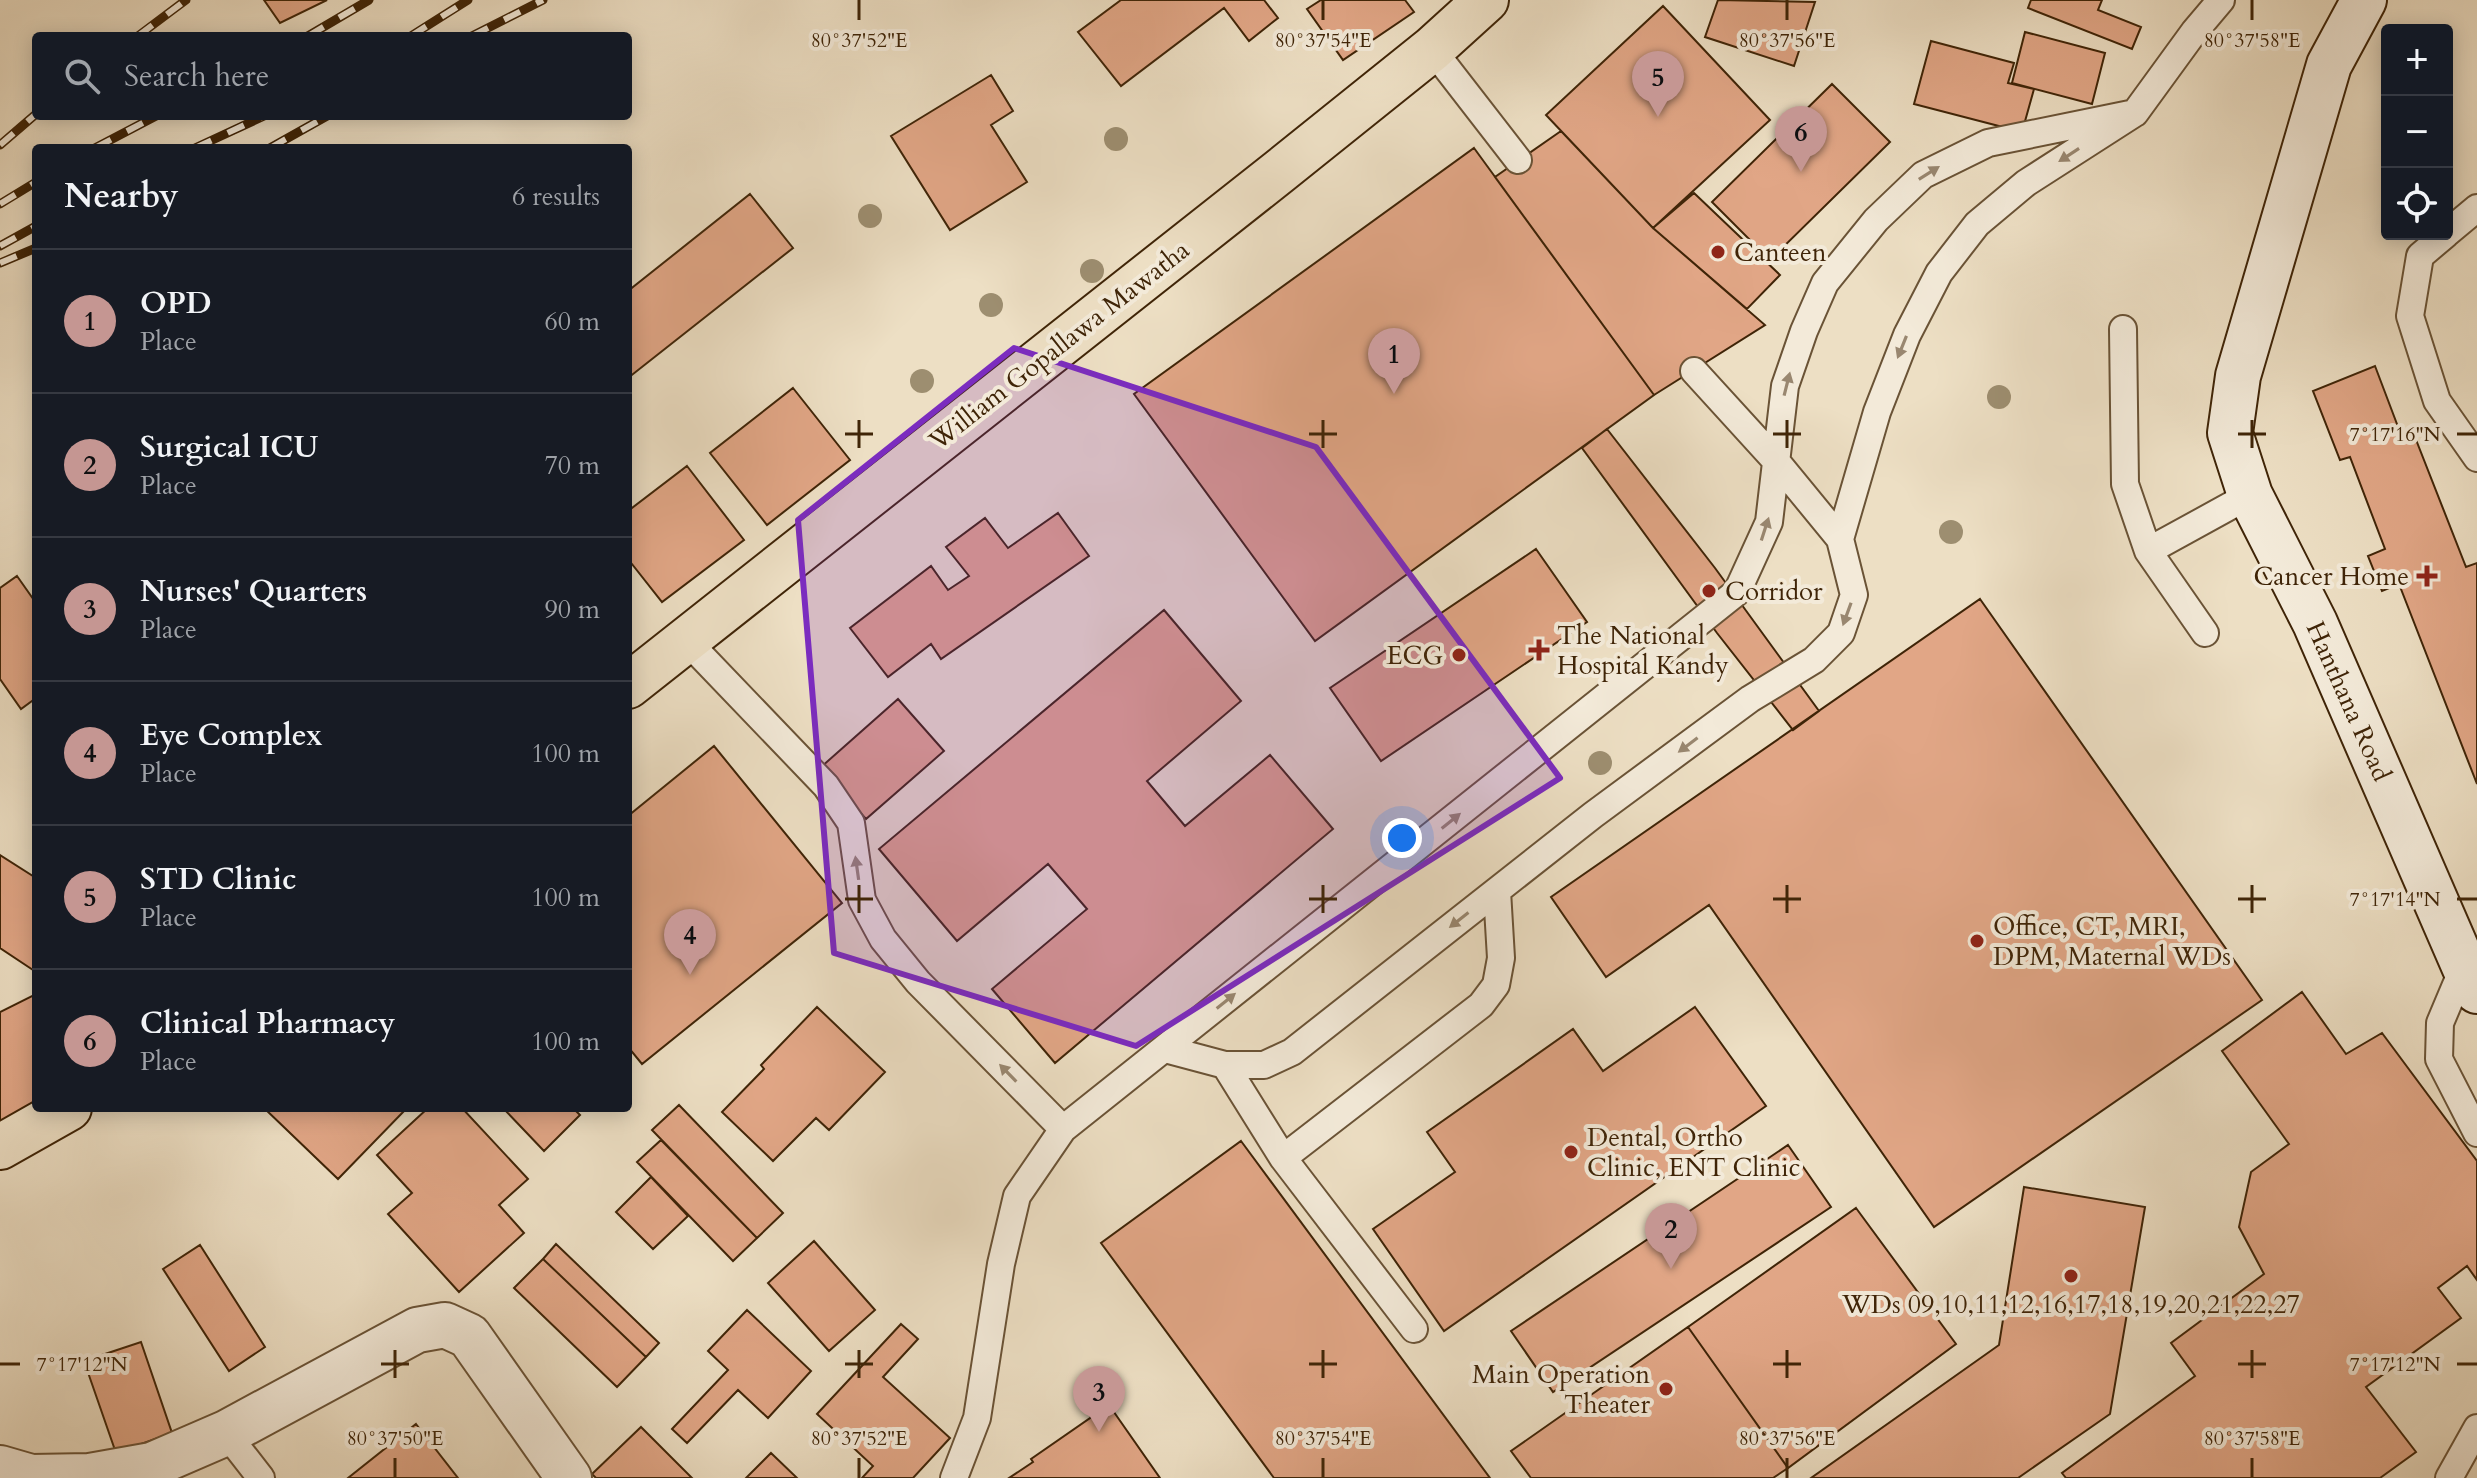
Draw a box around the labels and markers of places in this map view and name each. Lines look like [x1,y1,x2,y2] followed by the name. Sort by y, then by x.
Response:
[1632,51,1684,117] pin: 5
[1775,106,1827,172] pin: 6
[1734,235,1827,270] place label: Canteen
[1709,243,1727,261] marker: Canteen
[1368,328,1420,394] pin: 1
[2253,559,2409,594] place label: Cancer Home
[2416,565,2438,587] marker: Cancer Home
[1725,574,1823,609] place label: Corridor
[1700,582,1718,600] marker: Corridor
[1557,618,1729,683] place label: The National Hospital Kandy
[1386,638,1443,673] place label: ECG
[1528,639,1550,661] marker: The National Hospital Kandy
[1450,646,1468,664] marker: ECG
[664,909,716,975] pin: 4
[1993,909,2231,974] place label: Office, CT, MRI, DPM, Maternal WDs
[1968,932,1986,950] marker: Office, CT, MRI, DPM, Maternal WDs
[1587,1120,1800,1185] place label: Dental, Ortho Clinic, ENT Clinic
[1562,1143,1580,1161] marker: Dental, Ortho Clinic, ENT Clinic
[1645,1203,1697,1269] pin: 2
[2062,1267,2080,1285] marker: WDs 09,10,11,12,16,17,18,19,20,21,22,27
[1841,1287,2300,1322] place label: WDs 09,10,11,12,16,17,18,19,20,21,22,27
[1472,1357,1651,1422] place label: Main Operation Theater
[1073,1366,1125,1432] pin: 3
[1657,1380,1675,1398] marker: Main Operation Theater

